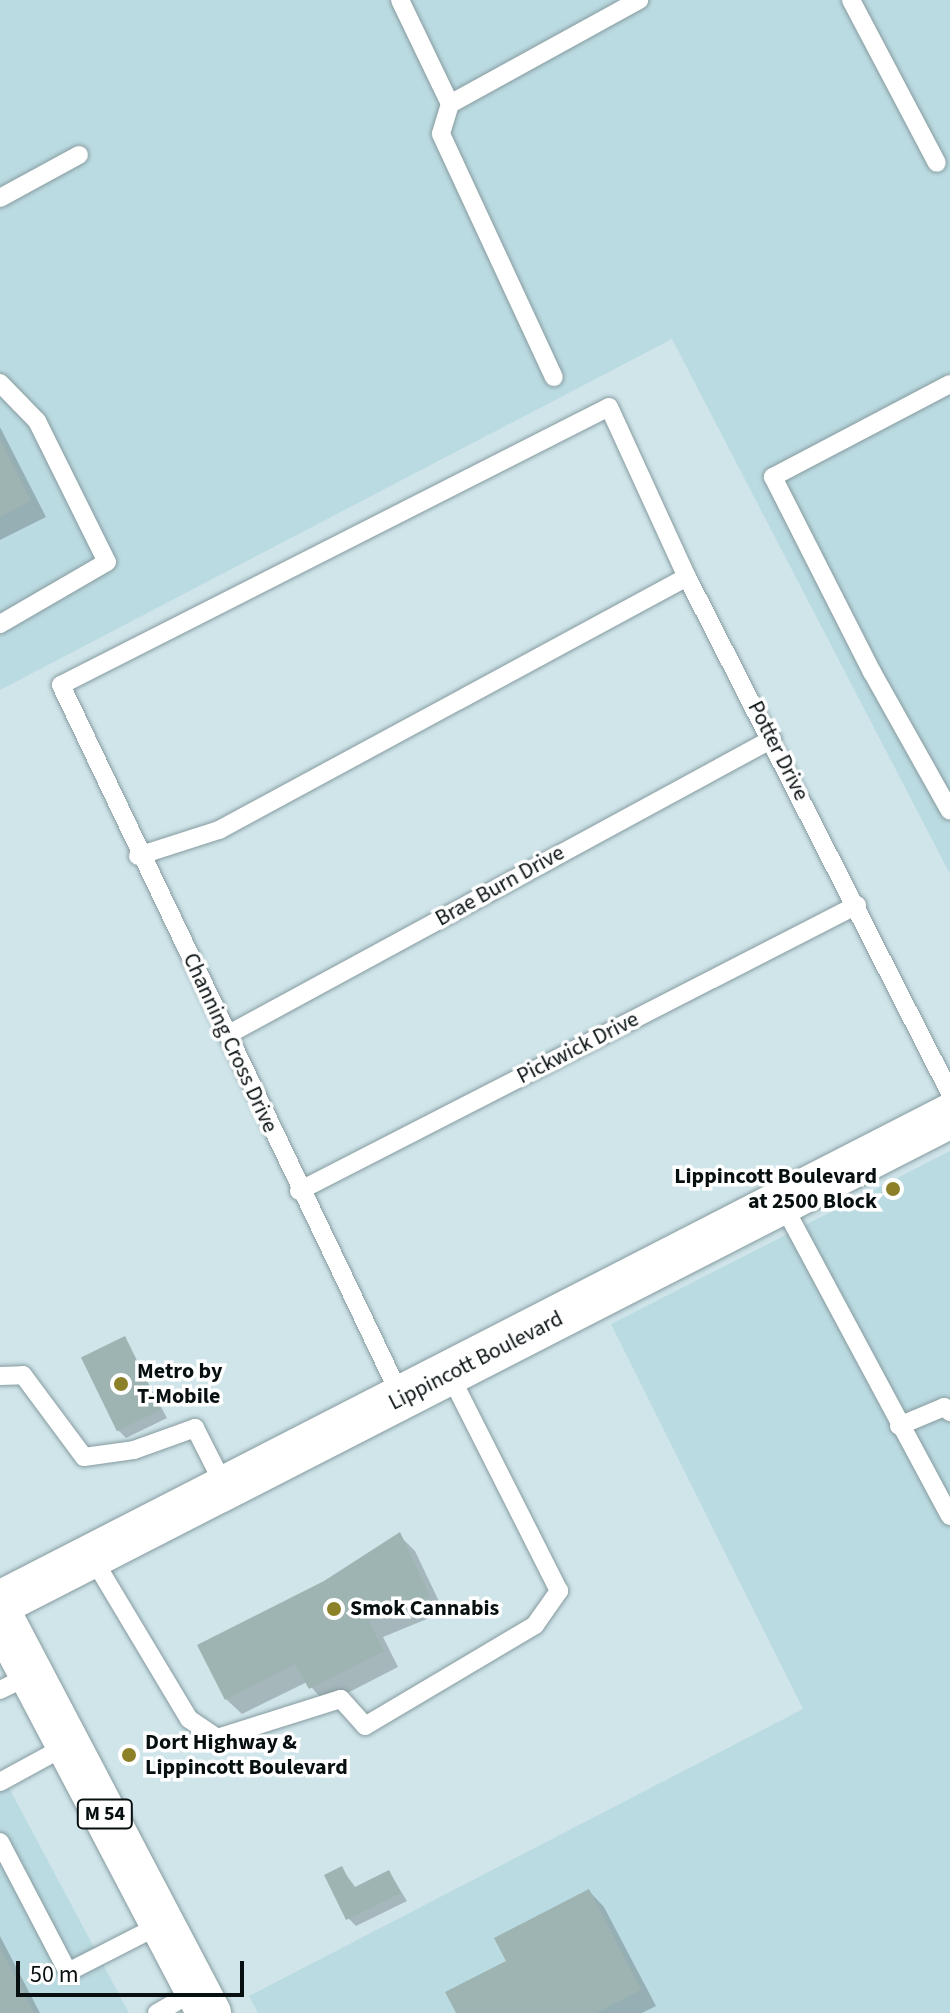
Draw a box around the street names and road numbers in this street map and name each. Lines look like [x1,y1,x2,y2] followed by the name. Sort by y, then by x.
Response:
[742,697,814,805] street label: Potter Drive
[431,840,569,932] street label: Brae Burn Drive
[177,949,283,1137] street label: Channing Cross Drive
[513,1006,643,1090] street label: Pickwick Drive
[385,1306,567,1416] street label: Lippincott Boulevard
[75,1798,135,1830] road number: M 54

